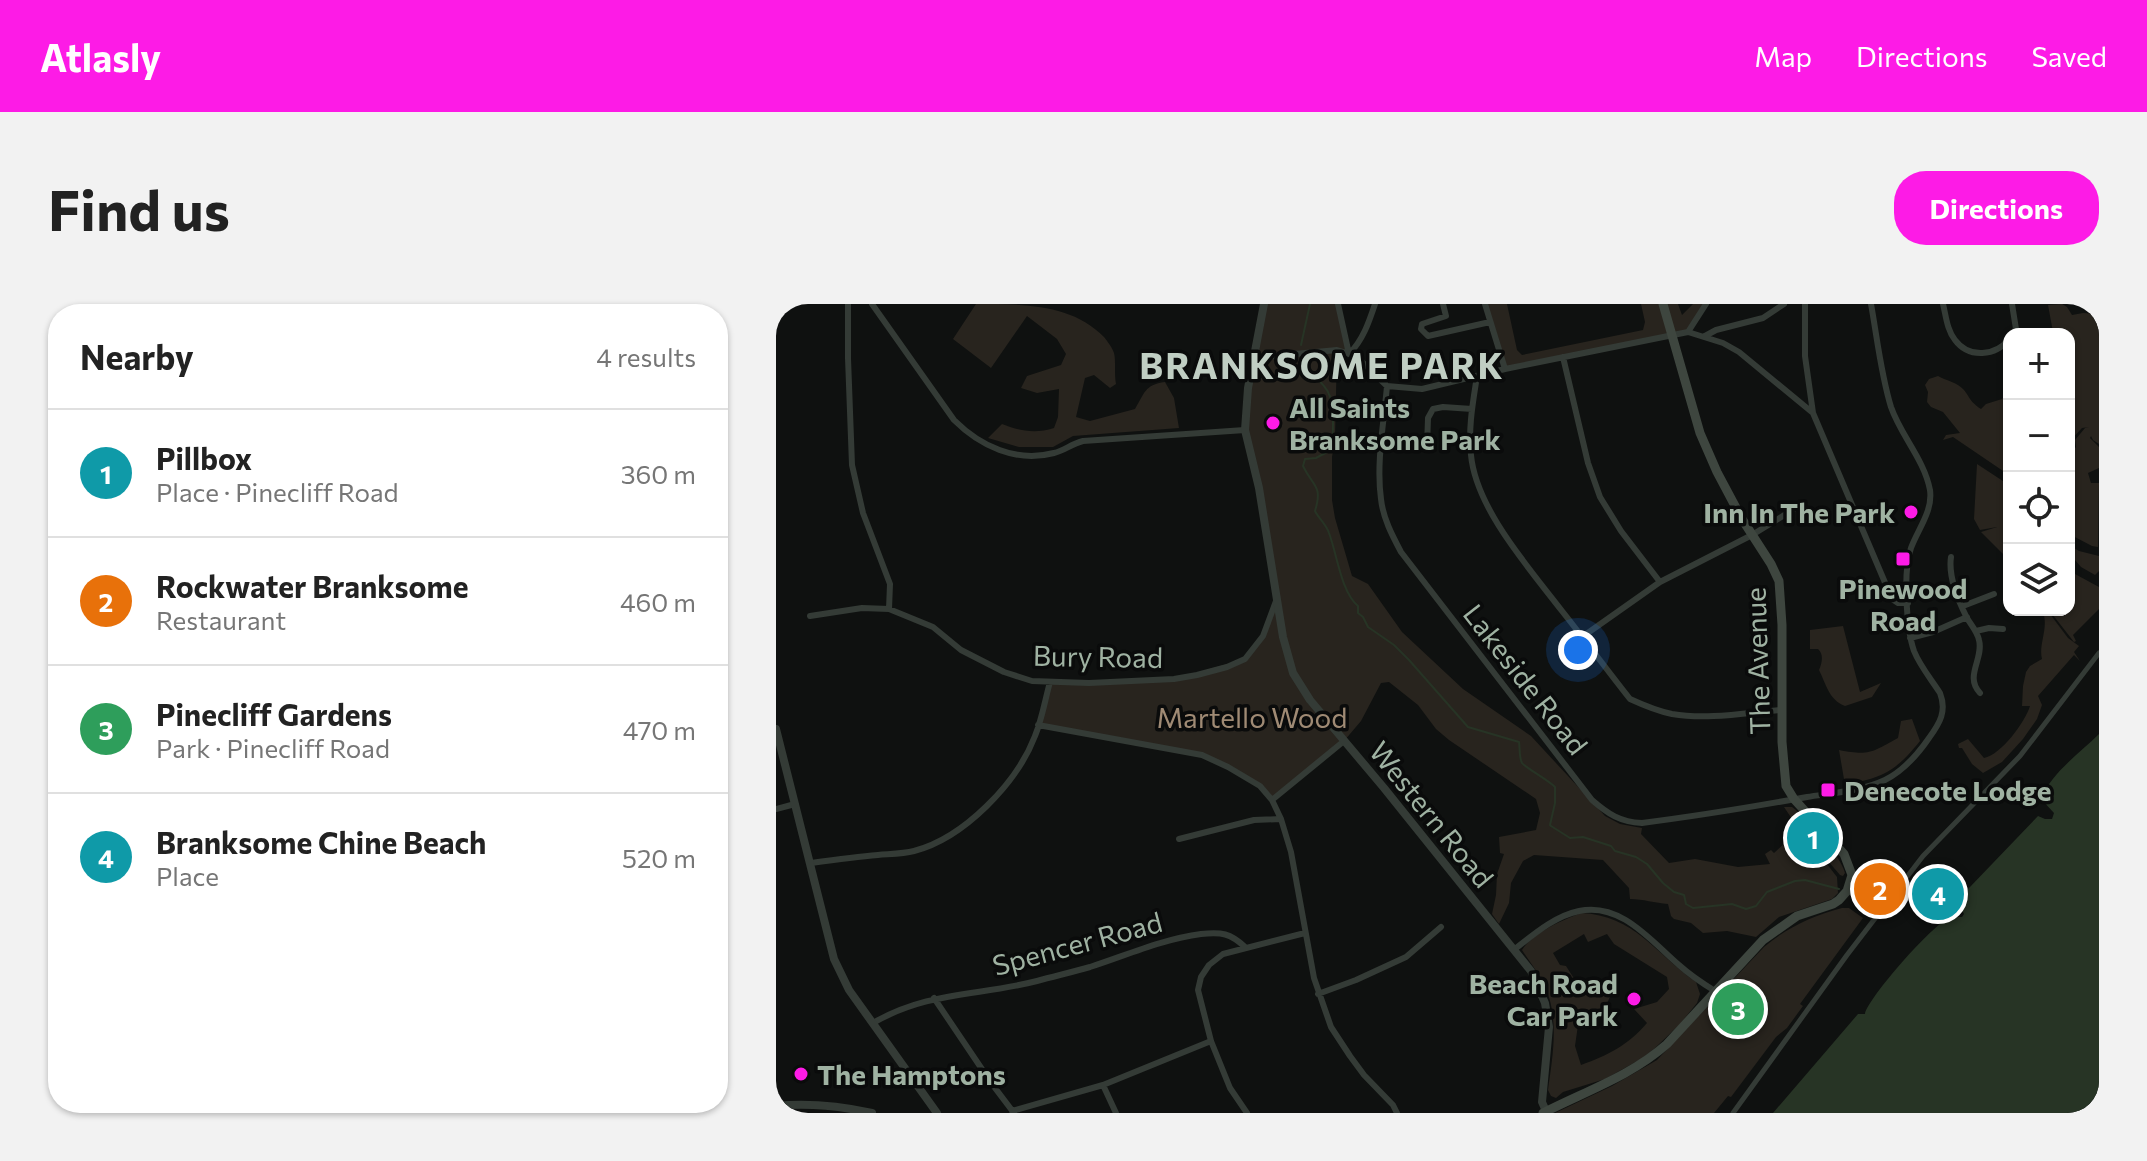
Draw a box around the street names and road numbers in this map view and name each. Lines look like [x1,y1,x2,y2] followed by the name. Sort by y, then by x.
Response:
[1737,587,1777,735] street label: The Avenue
[1457,597,1595,761] street label: Lakeside Road
[1033,638,1163,674] street label: Bury Road
[1363,734,1501,894] street label: Western Road
[988,904,1166,982] street label: Spencer Road

